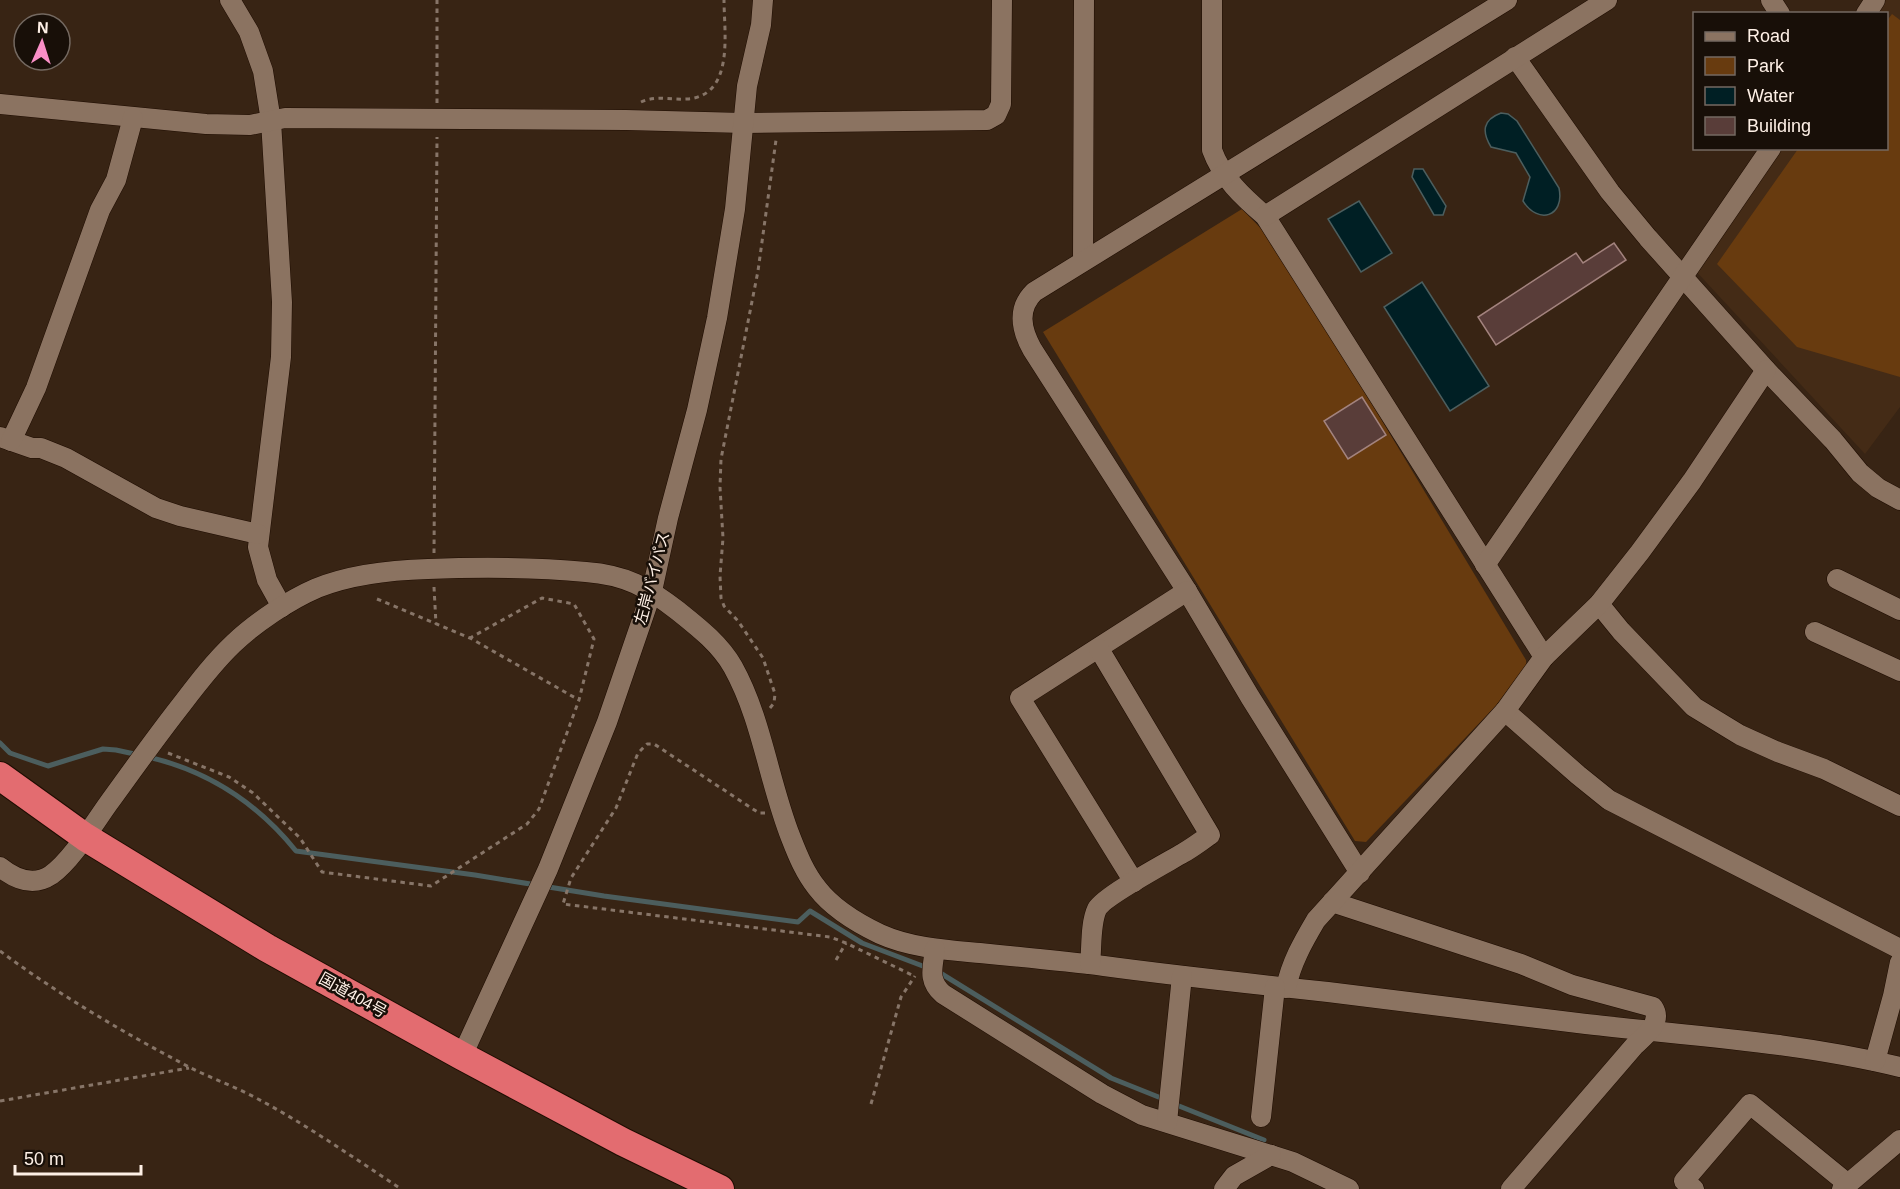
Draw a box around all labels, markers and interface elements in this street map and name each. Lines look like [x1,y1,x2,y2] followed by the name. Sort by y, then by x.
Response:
[12,12,72,72] north arrow
[1693,12,1888,150] legend
[37,19,49,36] text: N
[1747,26,1790,46] text: Road
[1747,56,1785,76] text: Park
[1747,86,1794,106] text: Water
[1747,116,1811,136] text: Building
[631,530,673,626] street label: 左岸バイパス
[316,969,390,1021] street label: 国道404号
[15,1138,141,1176] scale bar
[24,1149,64,1169] text: 50 m

